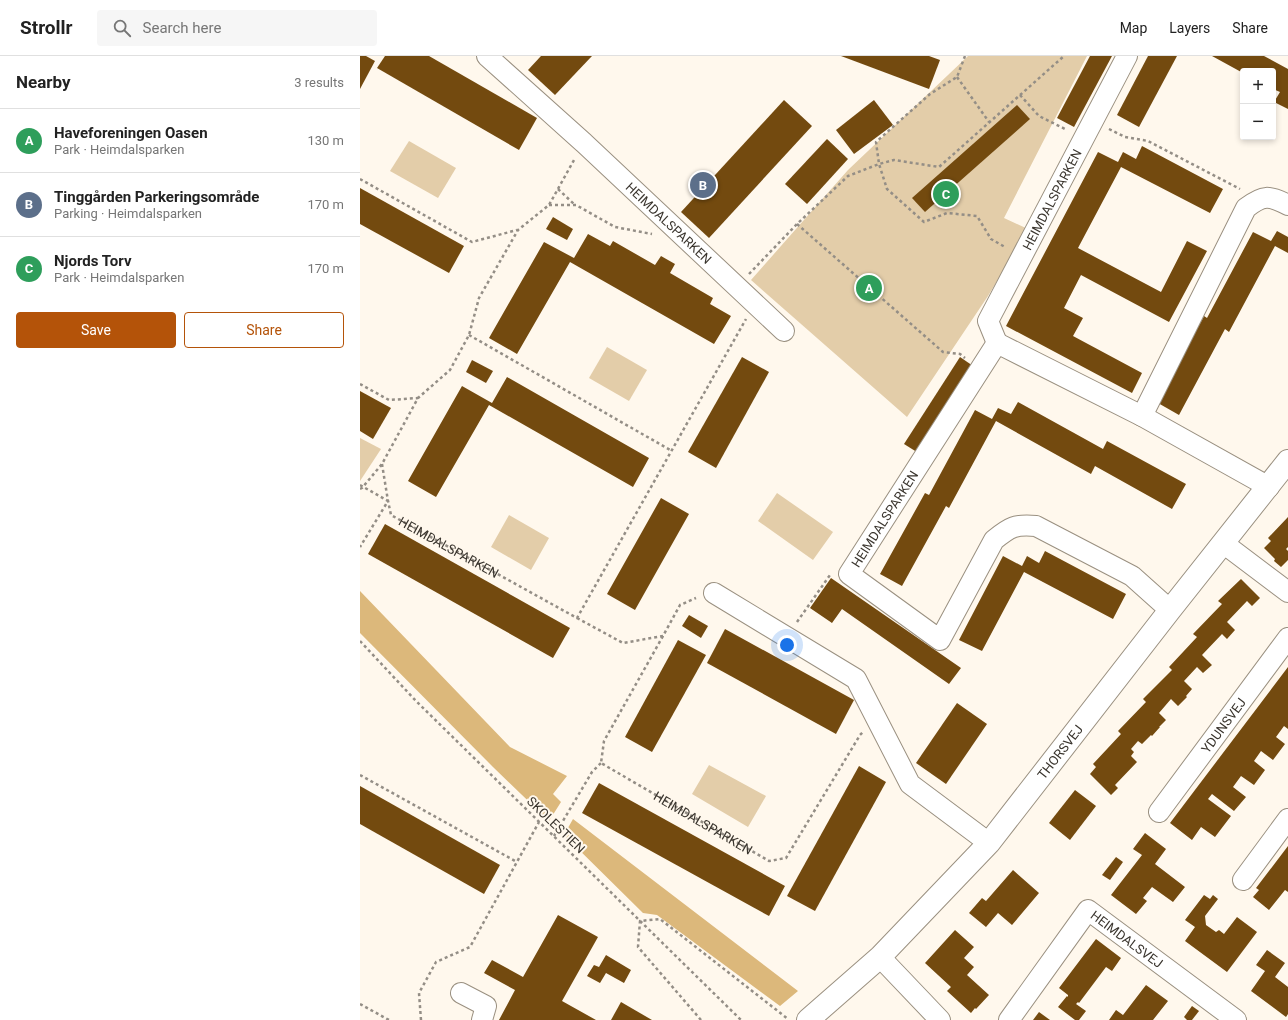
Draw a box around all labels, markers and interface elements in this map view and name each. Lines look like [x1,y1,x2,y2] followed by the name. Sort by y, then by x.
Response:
[97,10,377,46] search box
[20,16,73,39] text: Strollr
[111,17,133,39] icon: search
[143,19,221,37] text: Search here
[1120,20,1147,36] text: Map
[1169,20,1210,36] text: Layers
[1232,20,1268,36] text: Share
[1240,68,1276,140] map controls
[1240,68,1276,104] button: +
[16,72,71,92] text: Nearby
[294,75,344,90] text: 3 results
[1240,104,1276,140] button: −
[54,124,208,142] text: Haveforeningen Oasen
[25,133,33,148] text: A
[307,133,344,148] text: 130 m
[54,142,184,157] text: Park · Heimdalsparken
[1019,146,1084,252] street label: HEIMDALSPARKEN
[690,170,716,200] pin: B
[623,179,715,267] street label: HEIMDALSPARKEN
[933,179,959,209] pin: C
[54,188,259,206] text: Tinggården Parkeringsområde
[25,197,33,212] text: B
[307,197,344,212] text: 170 m
[54,206,202,221] text: Parking · Heimdalsparken
[54,252,132,270] text: Njords Torv
[25,261,33,276] text: C
[307,261,344,276] text: 170 m
[54,270,184,285] text: Park · Heimdalsparken
[856,273,882,303] pin: A
[16,312,176,348] button: Save
[184,312,344,348] button: Share
[848,468,921,570] street label: HEIMDALSPARKEN
[396,513,501,581] street label: HEIMDALSPARKEN
[777,635,797,655] your location
[1198,695,1249,756] street label: YDUNSVEJ
[1034,722,1086,782] street label: THORSVEJ
[651,788,755,857] street label: HEIMDALSPARKEN
[524,794,588,856] street label: SKOLESTIEN
[1088,907,1166,971] street label: HEIMDALSVEJ

